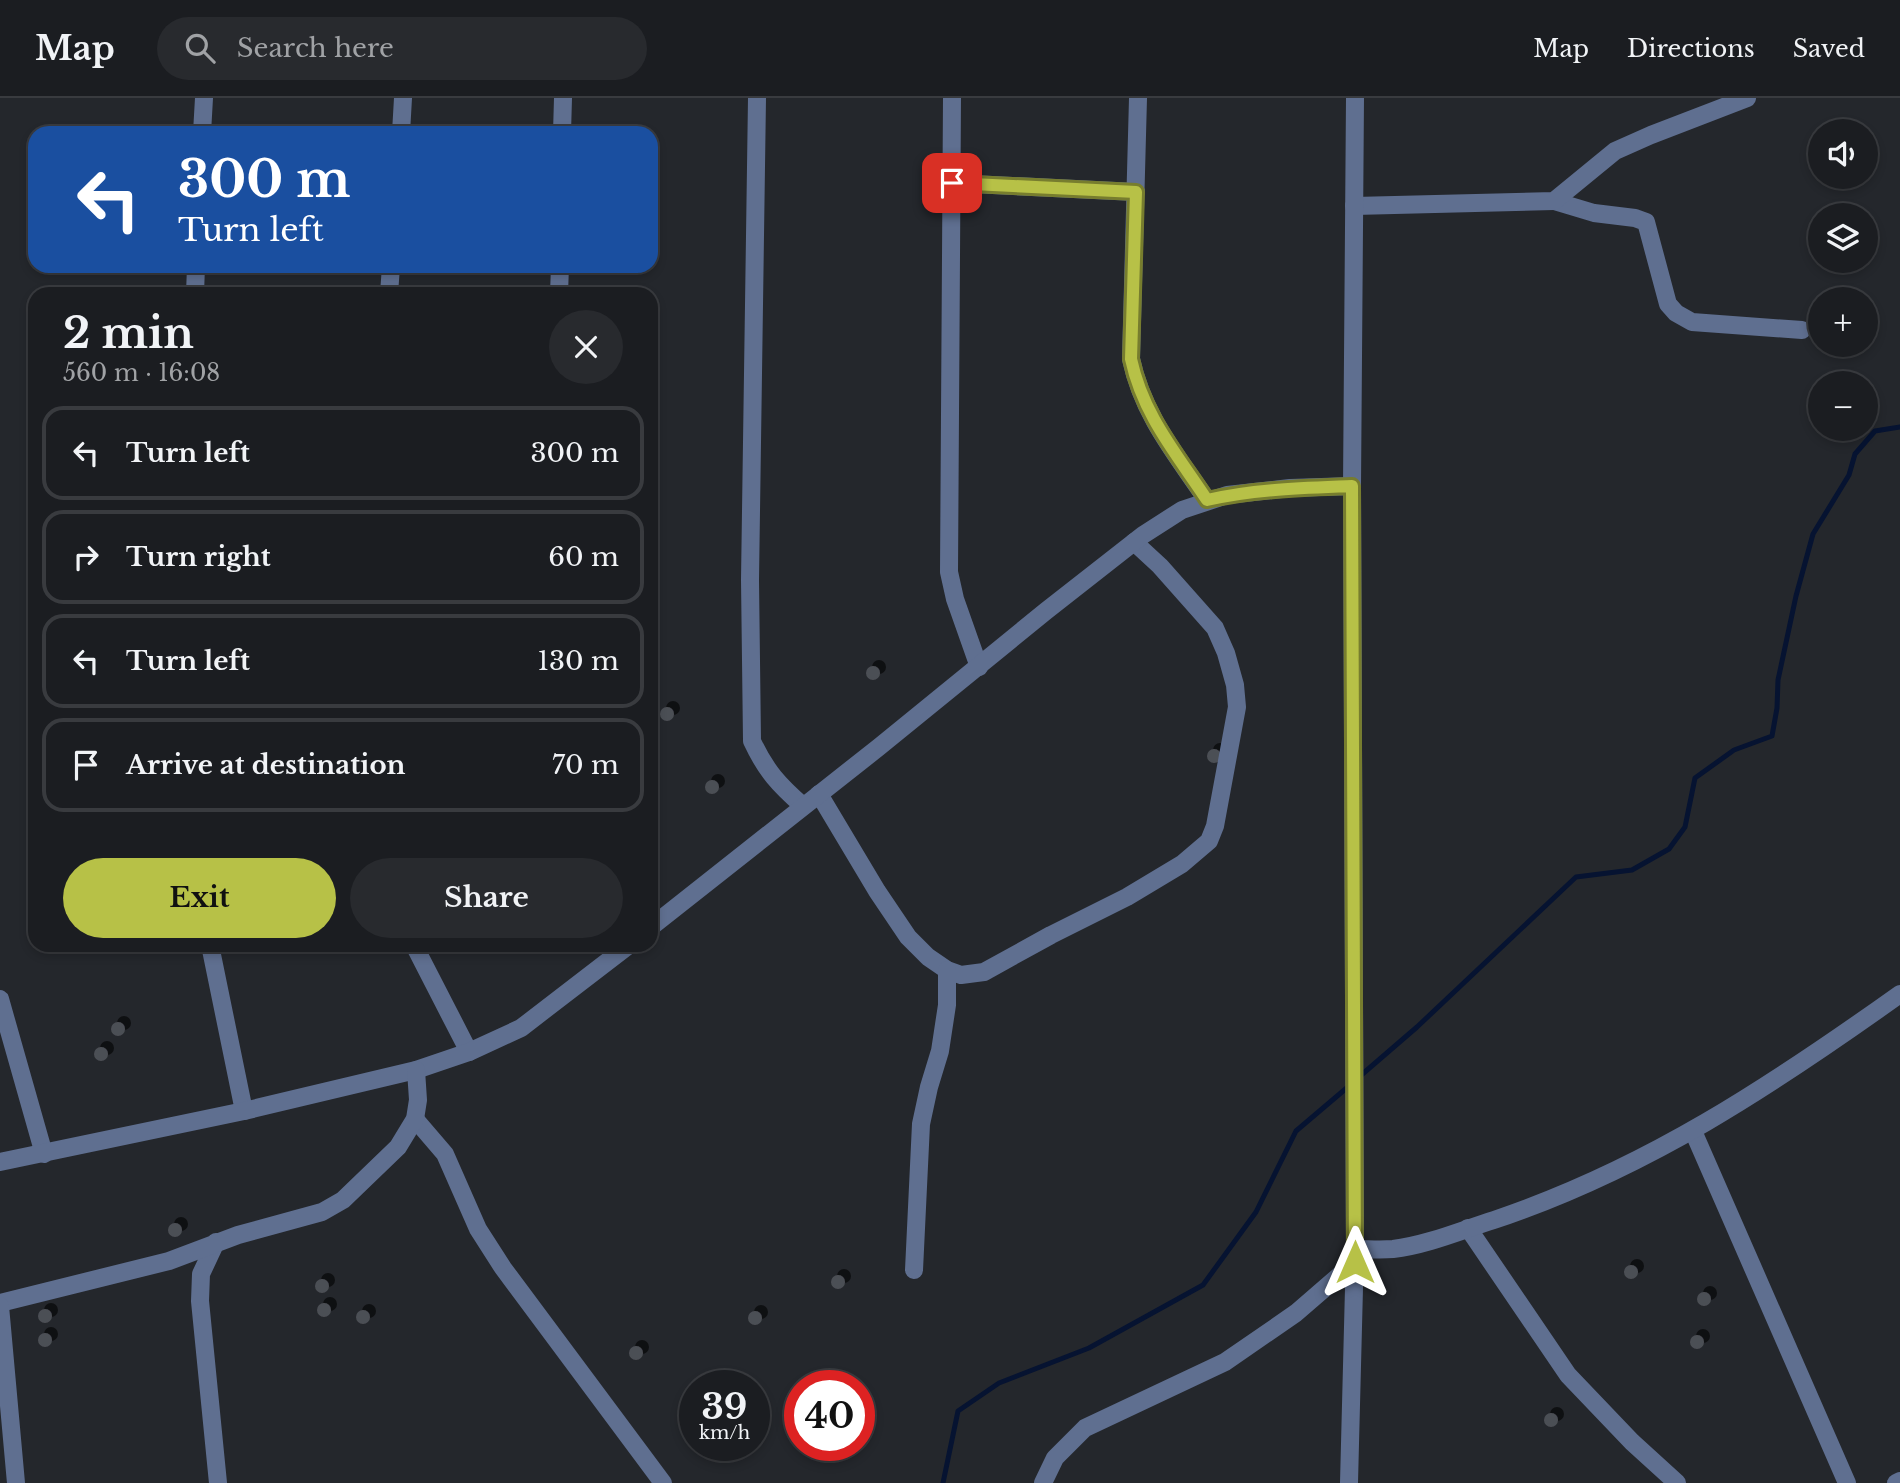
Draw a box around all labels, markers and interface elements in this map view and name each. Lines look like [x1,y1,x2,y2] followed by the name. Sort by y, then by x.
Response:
[157,17,647,80] search box
[35,28,115,69] text: Map
[181,29,219,67] icon: search
[237,32,394,64] text: Search here
[1533,34,1589,63] text: Map
[1627,34,1755,63] text: Directions
[1793,34,1865,63] text: Saved
[1808,119,1878,441] map controls
[1808,119,1878,189] button: sound
[178,149,350,210] text: 300 m
[922,153,982,213] pin
[63,154,154,245] icon: left
[933,164,971,202] icon: arrive
[1808,203,1878,273] button: layers
[178,210,324,250] text: Turn left
[1808,287,1878,357] button: +
[63,307,194,359] text: 2 min
[549,310,623,384] button: close
[63,359,220,387] text: 560 m · 16:08
[1808,371,1878,441] button: −
[67,434,105,472] icon: left
[126,437,250,469] text: Turn left
[530,437,619,469] text: 300 m
[67,538,105,576] icon: right
[126,541,271,573] text: Turn right
[548,541,619,573] text: 60 m
[67,642,105,680] icon: left
[126,645,250,677] text: Turn left
[537,645,619,677] text: 130 m
[67,746,105,784] icon: arrive
[126,749,406,781] text: Arrive at destination
[552,749,619,781] text: 70 m
[63,858,336,938] button: Exit
[350,858,623,938] button: Share
[1318,1225,1392,1299] position arrow
[784,1370,875,1461] speed limit sign: 40
[702,1385,747,1428] text: 39
[699,1422,750,1444] text: km/h

